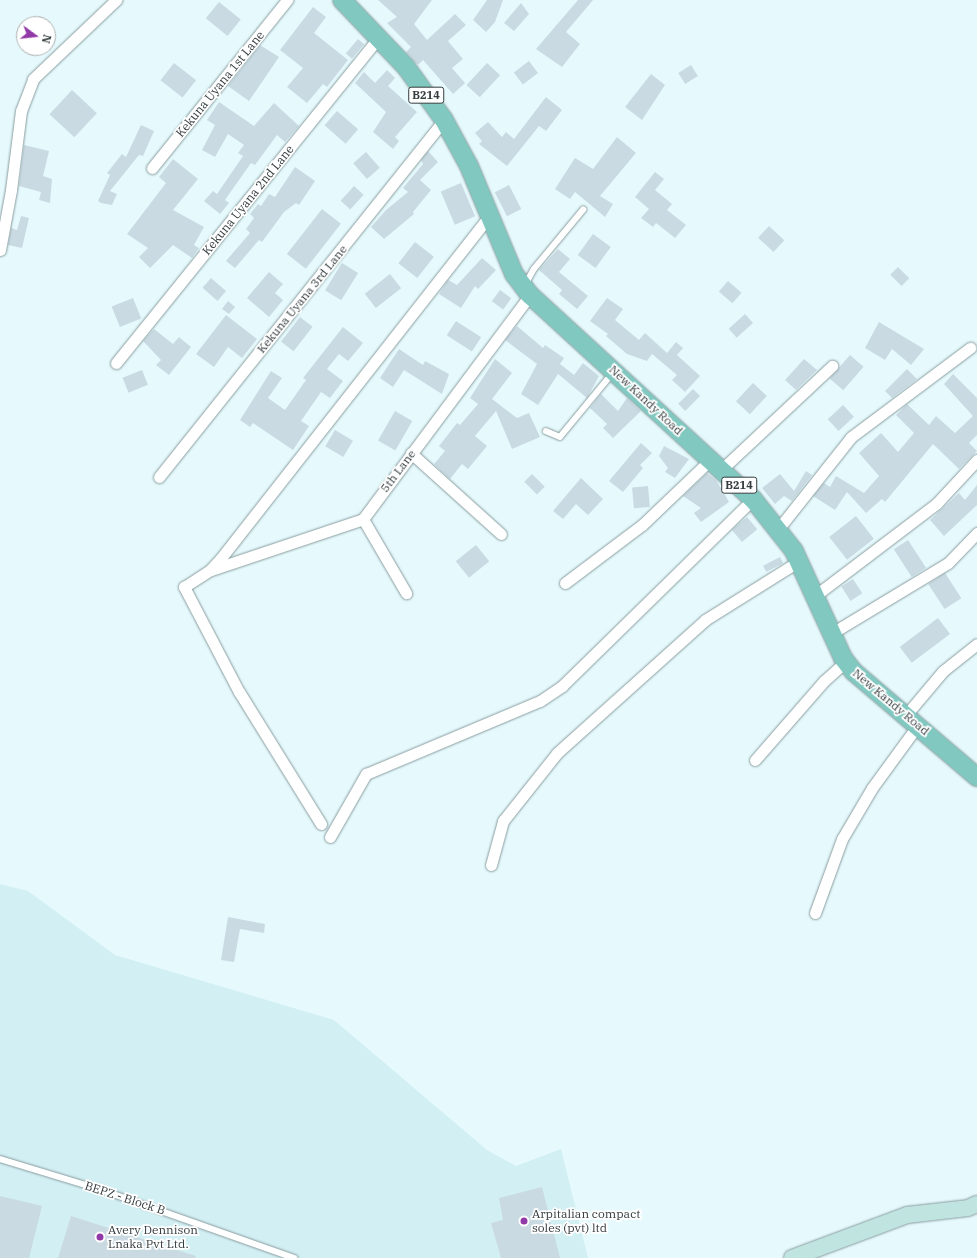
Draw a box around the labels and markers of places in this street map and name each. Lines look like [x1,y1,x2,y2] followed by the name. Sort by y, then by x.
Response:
[532,1207,641,1235] place label: Arpitalian compact soles (pvt) ltd
[519,1216,529,1226] marker: Arpitalian compact soles (pvt) ltd
[108,1223,198,1251] place label: Avery Dennison Lnaka Pvt Ltd.
[95,1232,105,1242] marker: Avery Dennison Lnaka Pvt Ltd.

